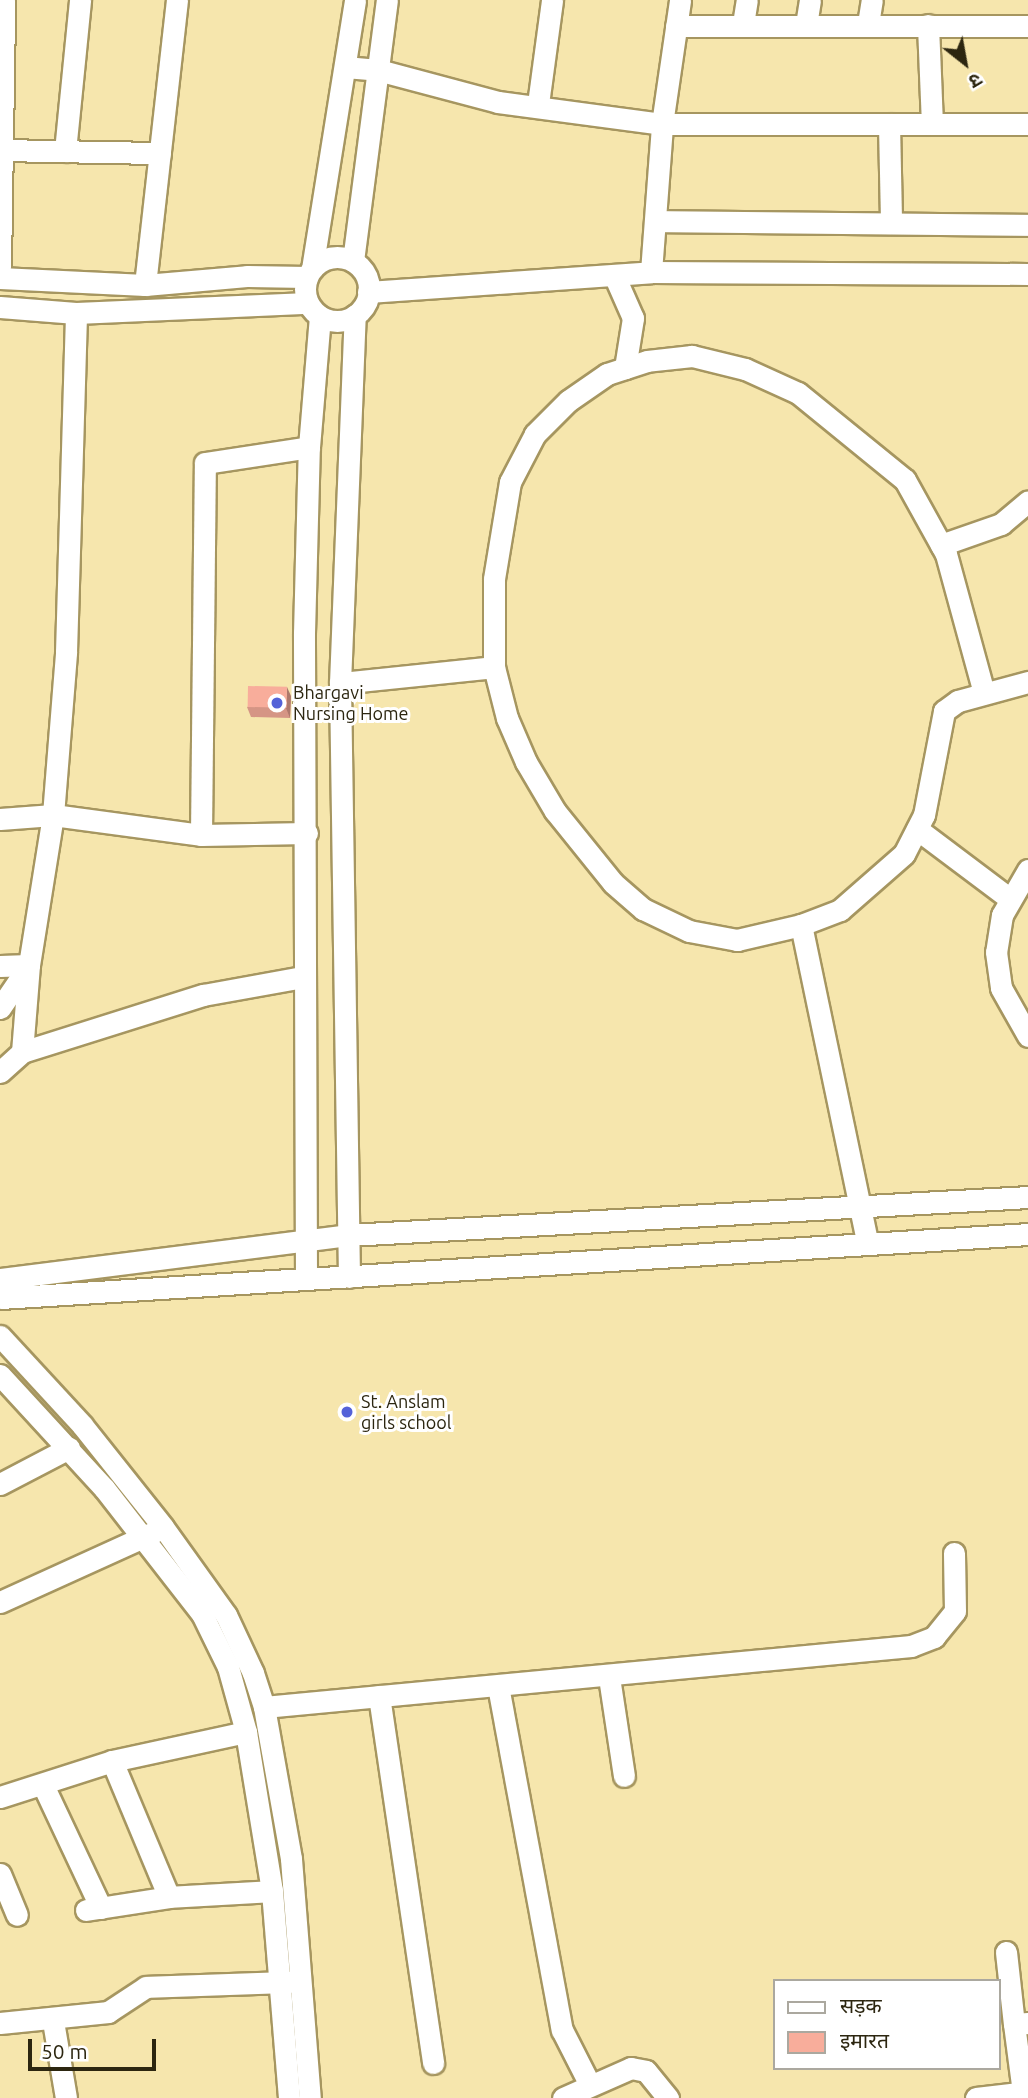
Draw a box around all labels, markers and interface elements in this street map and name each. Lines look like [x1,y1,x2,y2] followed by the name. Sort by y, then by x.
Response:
[930,28,1000,98] north arrow
[965,69,986,93] text: उ
[293,682,408,724] place label: Bhargavi Nursing Home
[267,693,287,713] marker: Bhargavi Nursing Home
[361,1391,451,1434] place label: St. Anslam girls school
[339,1404,355,1420] marker: St. Anslam girls school
[772,1979,1000,2070] legend
[840,1993,882,2017] text: सड़क
[32,2024,159,2068] scale bar
[840,2028,889,2052] text: इमारत
[41,2039,88,2063] text: 50 m

